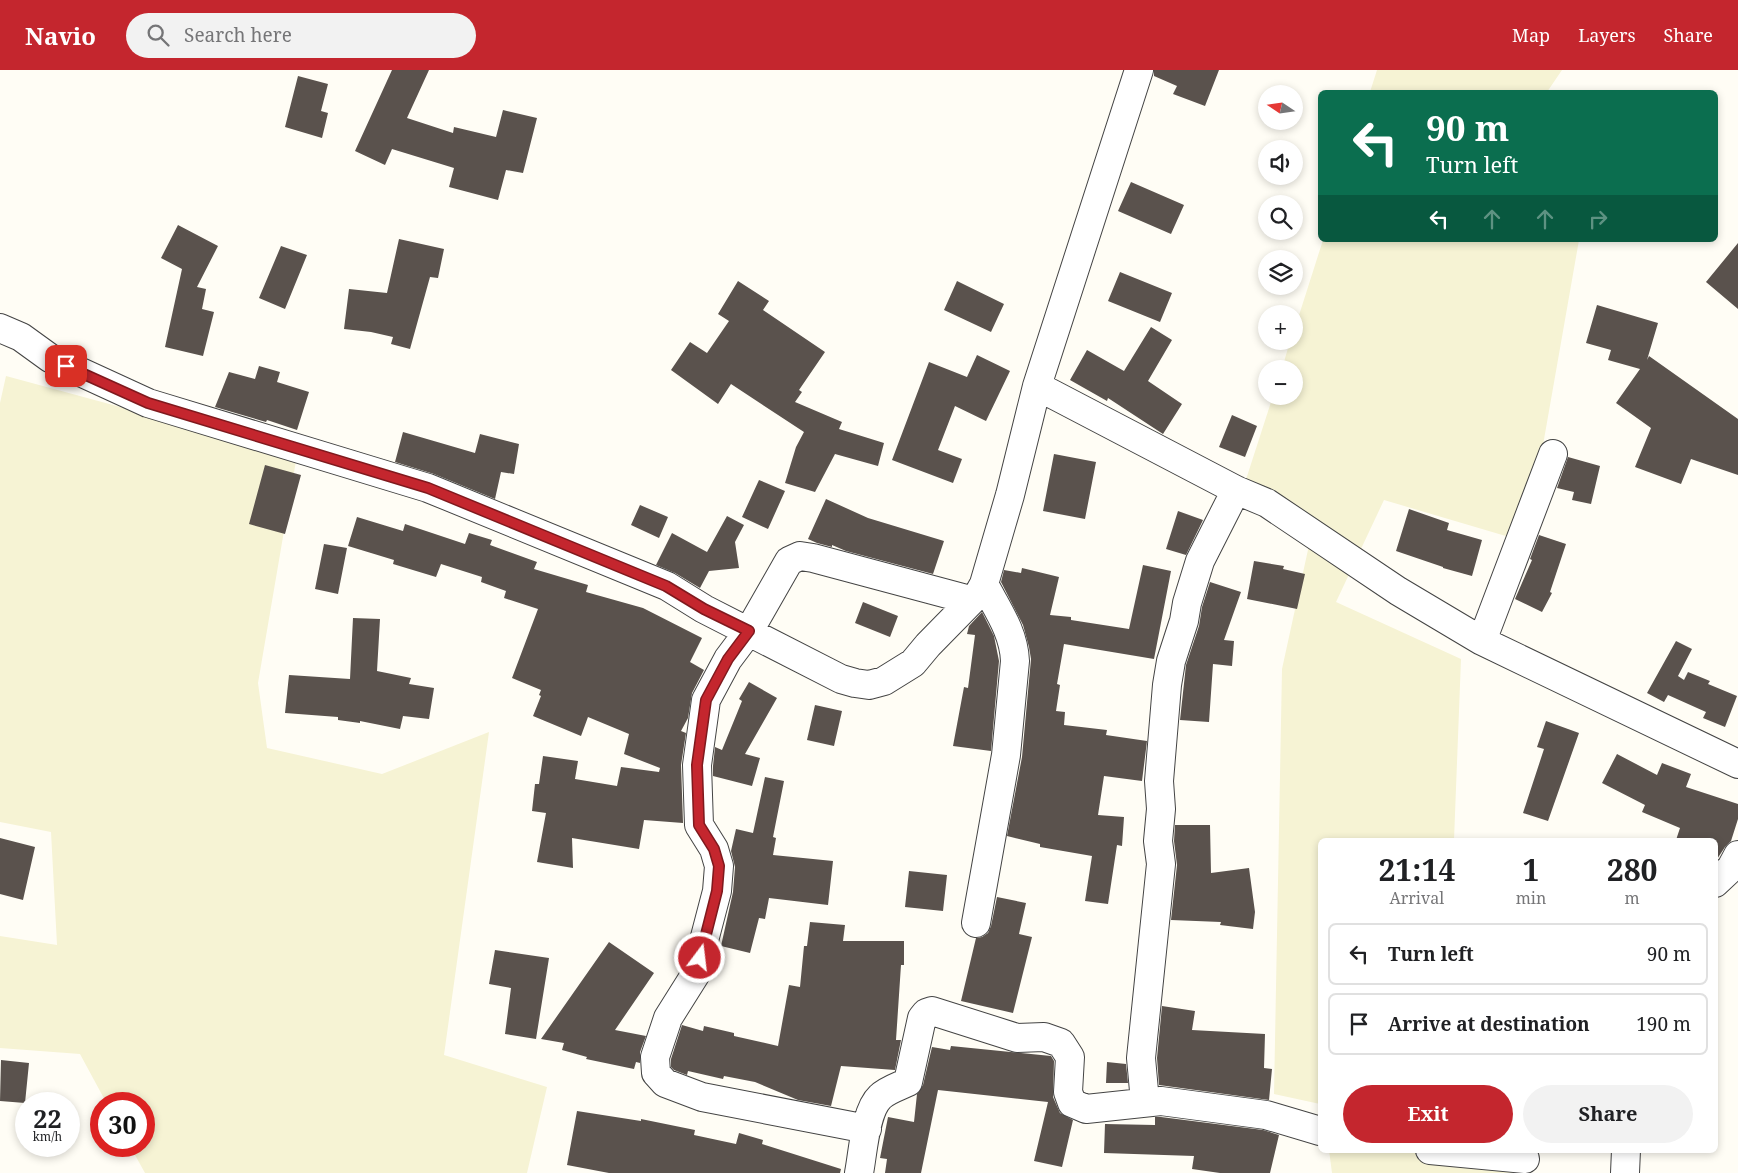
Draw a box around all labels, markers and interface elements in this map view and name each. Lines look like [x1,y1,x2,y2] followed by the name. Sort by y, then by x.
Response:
[126,13,476,58] search box
[25,19,96,52] text: Navio
[144,21,172,49] icon: search
[184,22,292,48] text: Search here
[1512,23,1550,47] text: Map
[1578,23,1636,47] text: Layers
[1664,23,1713,47] text: Share
[1258,85,1302,130] north arrow
[1258,85,1303,405] map controls
[1426,104,1509,151] text: 90 m
[1343,110,1408,175] icon: left
[1258,140,1303,185] button: sound
[1426,149,1518,179] text: Turn left
[1258,195,1303,240] button: search
[1425,205,1453,233] icon: left
[1478,205,1506,233] icon: ahead
[1531,205,1559,233] icon: ahead
[1584,205,1612,233] icon: right
[1258,250,1303,295] button: layers
[1258,305,1303,350] button: +
[45,345,87,387] pin
[52,352,80,380] icon: arrive
[1258,360,1303,405] button: −
[1378,849,1455,890] text: 21:14
[1523,849,1539,890] text: 1
[1607,849,1658,890] text: 280
[1390,887,1444,909] text: Arrival
[1516,887,1546,909] text: min
[1625,887,1640,909] text: m
[673,931,725,983] position arrow
[1345,940,1373,968] icon: left
[1388,941,1474,967] text: Turn left
[1647,941,1691,967] text: 90 m
[1345,1010,1373,1038] icon: arrive
[1388,1011,1590,1037] text: Arrive at destination
[1636,1011,1691,1037] text: 190 m
[1343,1085,1513,1143] button: Exit
[1523,1085,1693,1143] button: Share
[90,1092,155,1157] speed limit sign: 30
[33,1101,62,1135] text: 22
[33,1128,62,1145] text: km/h

